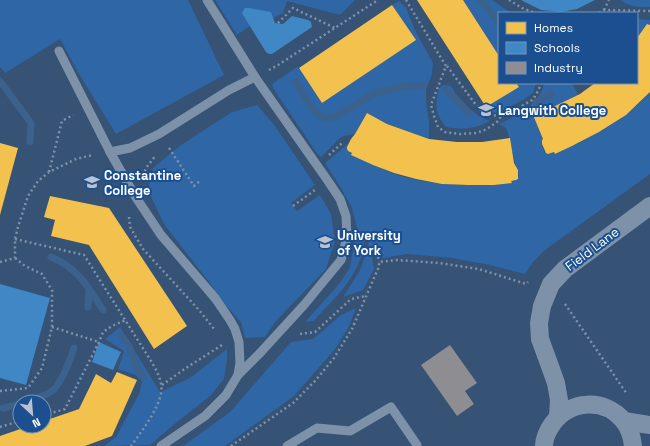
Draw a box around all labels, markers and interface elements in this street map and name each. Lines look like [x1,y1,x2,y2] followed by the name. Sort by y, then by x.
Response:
[498,12,638,84] legend
[534,20,573,36] text: Homes
[534,40,580,56] text: Schools
[534,60,583,76] text: Industry
[477,101,495,119] school or university icon: Langwith College
[498,102,606,119] place label: Langwith College
[104,167,181,199] place label: Constantine College
[83,173,101,191] school or university icon: Constantine College
[562,223,622,275] street label: Field Lane
[337,227,401,259] place label: University of York
[316,233,334,251] school or university icon: University of York
[12,394,52,434] north arrow
[30,415,43,431] text: N

